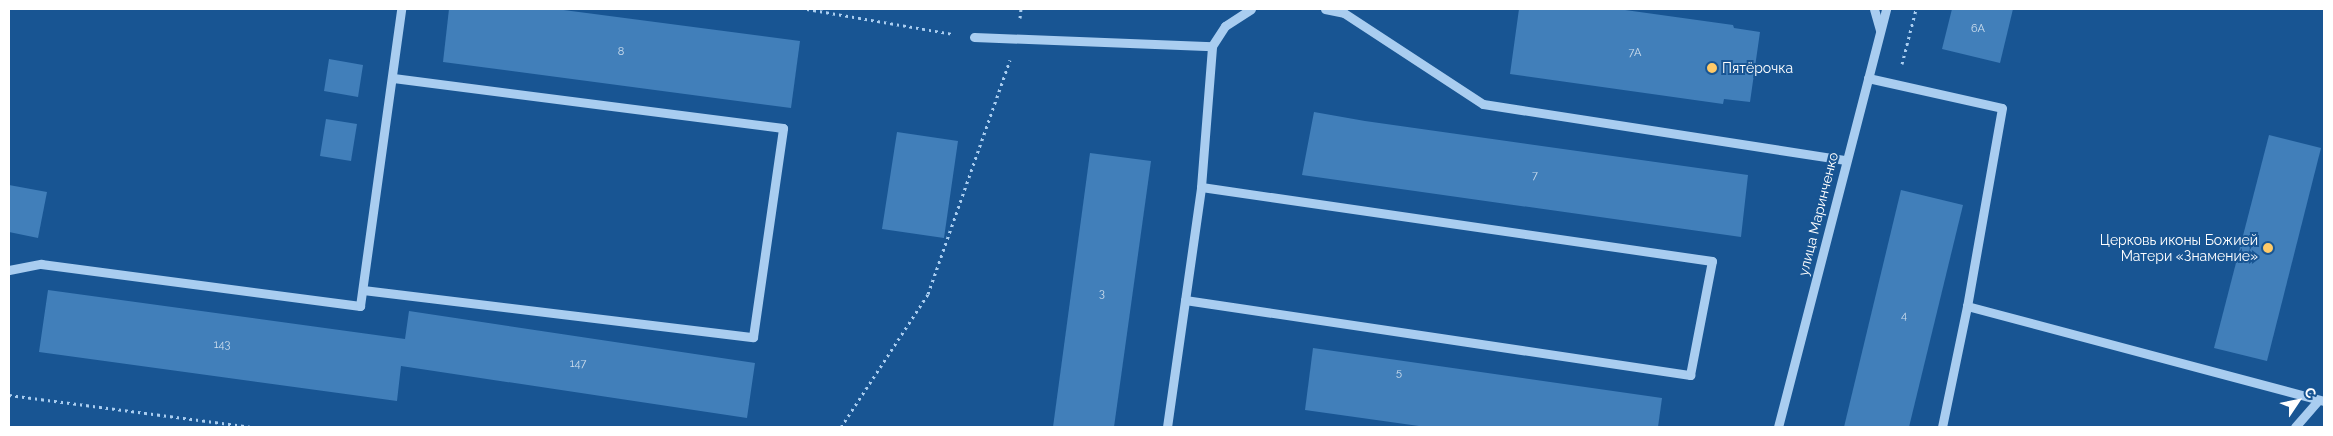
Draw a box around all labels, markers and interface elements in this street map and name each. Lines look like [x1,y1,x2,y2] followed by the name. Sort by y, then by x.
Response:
[1971,22,1985,36] house number: 6А
[618,45,624,59] house number: 8
[1629,46,1641,60] house number: 7А
[1722,60,1793,76] place label: Пятёрочка
[1706,62,1718,74] marker: Пятёрочка
[1794,150,1842,278] street label: улица Маринченко
[1532,169,1538,183] house number: 7
[2100,232,2258,264] place label: Церковь иконы Божией Матери «Знамение»
[2262,242,2274,254] marker: Церковь иконы Божией Матери «Знамение»
[1099,287,1105,301] house number: 3
[1901,309,1907,323] house number: 4
[214,338,230,352] house number: 143
[570,357,586,371] house number: 147
[1396,366,1402,380] house number: 5
[2273,376,2323,426] north arrow
[2301,384,2320,401] text: С

